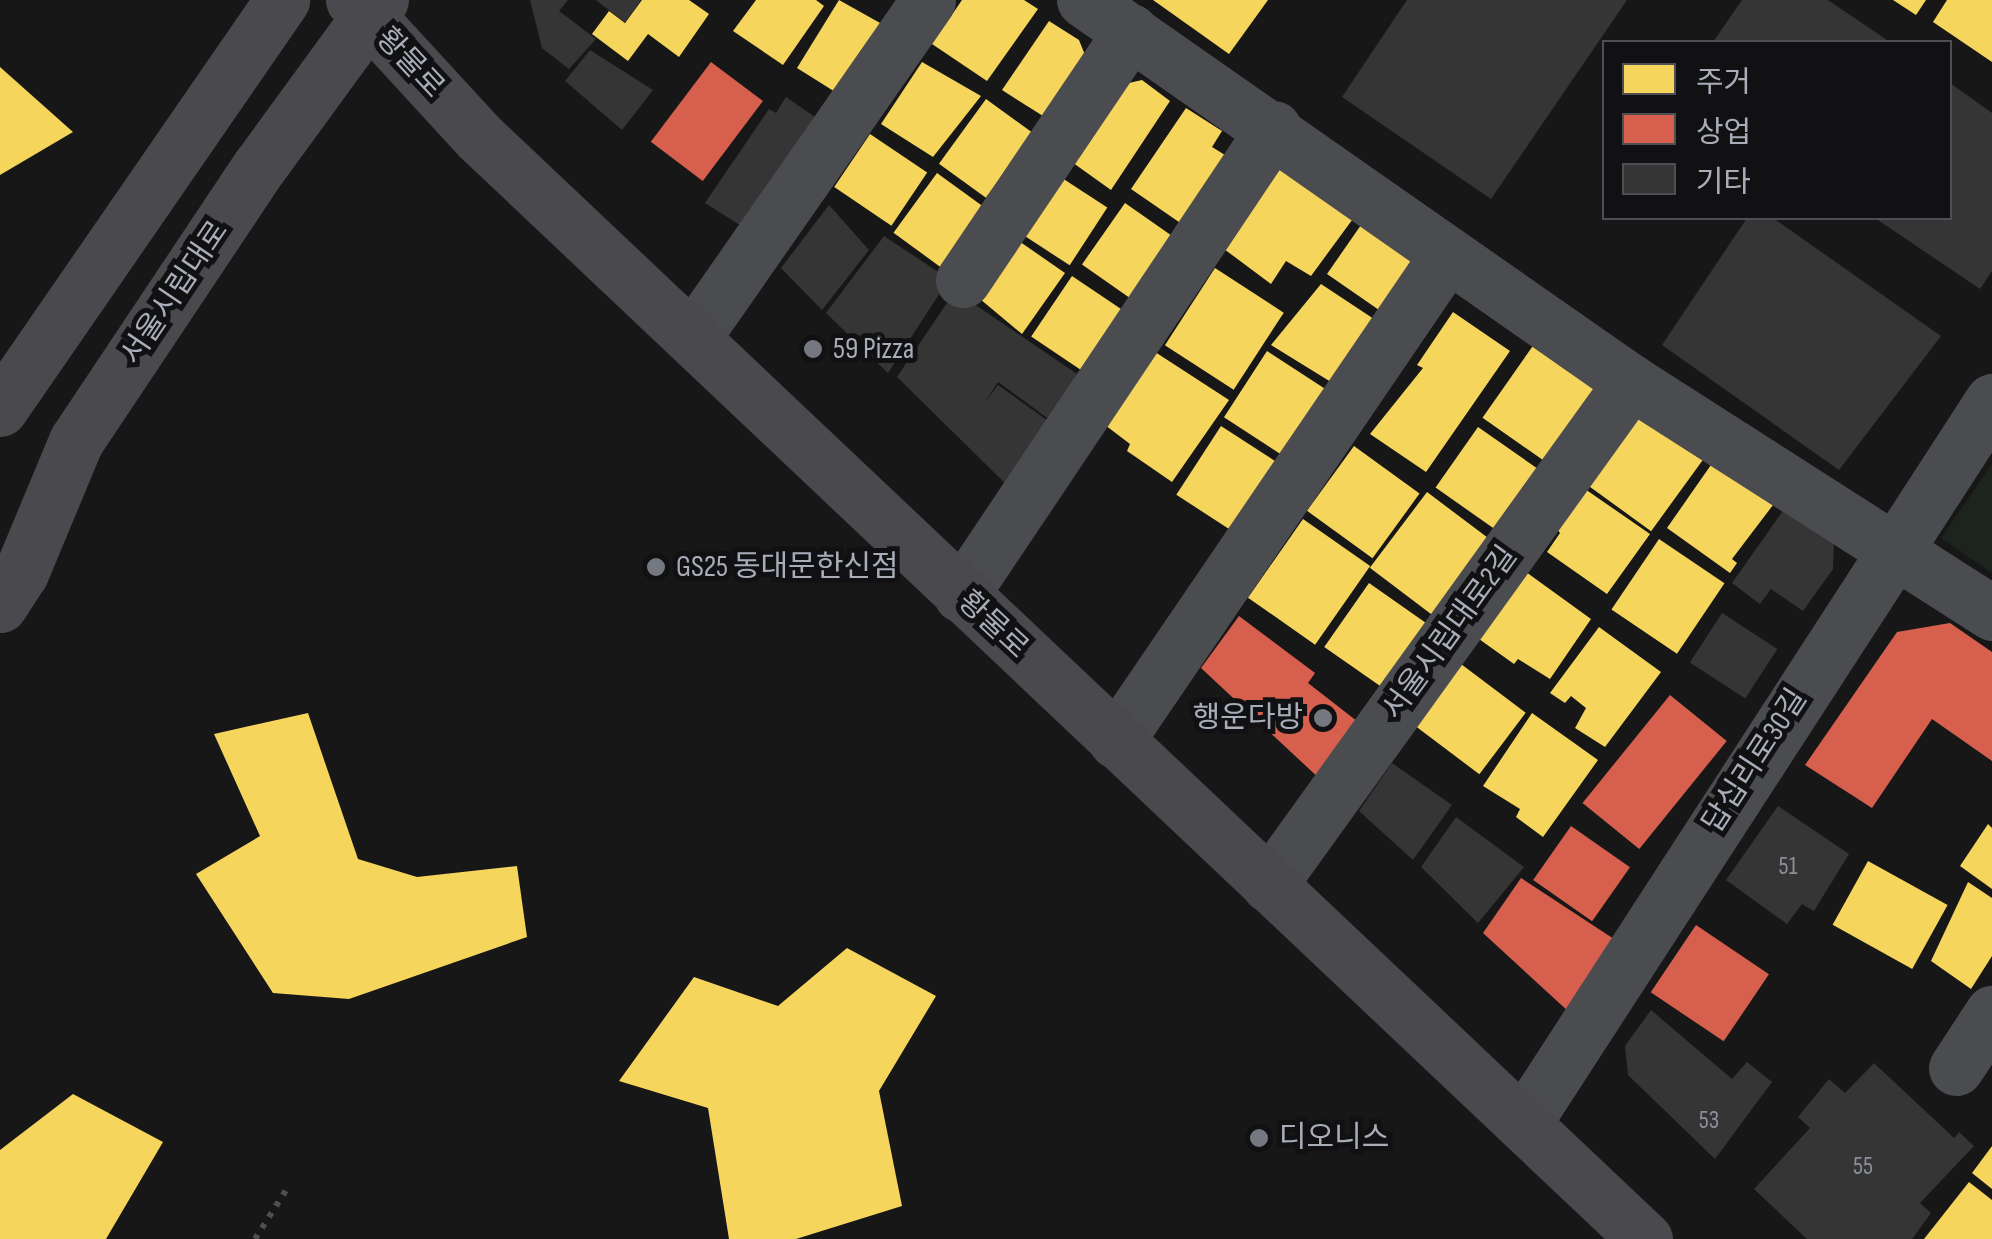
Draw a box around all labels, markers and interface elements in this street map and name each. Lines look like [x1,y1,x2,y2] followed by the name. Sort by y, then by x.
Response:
[369,20,451,106] street label: 황물로
[1602,40,1952,220] legend
[1696,65,1751,101] text: 주거
[1696,115,1751,151] text: 상업
[1696,165,1751,201] text: 기타
[114,214,236,372] street label: 서울시립대로
[833,331,914,367] place label: 59 Pizza
[802,338,824,360] marker: 59 Pizza
[1375,539,1525,727] street label: 서울시립대로2길
[676,549,899,585] place label: GS25 동대문한신점
[645,556,667,578] marker: GS25 동대문한신점
[950,584,1036,666] street label: 황물로
[1695,682,1815,840] street label: 답십리로30길
[1193,700,1303,736] place label: 행운다방
[1312,707,1334,729] marker: 행운다방
[1779,852,1797,882] house number: 51
[1699,1106,1719,1136] house number: 53
[1279,1120,1389,1156] place label: 디오니스
[1248,1127,1270,1149] marker: 디오니스
[1853,1152,1873,1182] house number: 55

